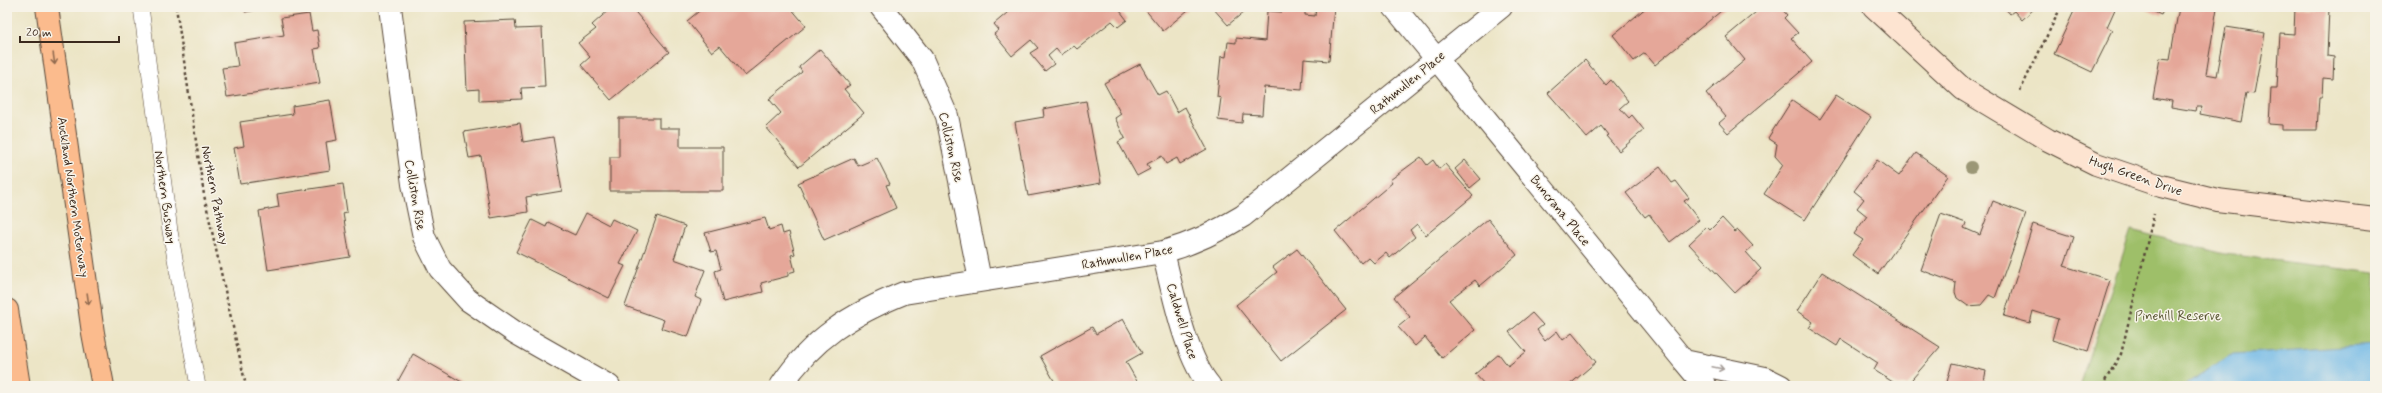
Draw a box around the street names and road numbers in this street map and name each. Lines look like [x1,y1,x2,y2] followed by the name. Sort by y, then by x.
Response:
[1367,48,1449,119] street label: Rathmullen Place
[934,111,967,184] street label: Colliston Rise
[53,116,92,279] street label: Auckland Northern Motorway
[197,144,233,247] street label: Northern Pathway
[150,150,179,245] street label: Northern Busway
[2086,153,2185,202] street label: Hugh Green Drive
[400,159,429,232] street label: Colliston Rise
[1526,172,1594,250] street label: Buncrana Place
[1080,241,1174,274] street label: Rathmullen Place
[1162,281,1201,362] street label: Caldwell Place

